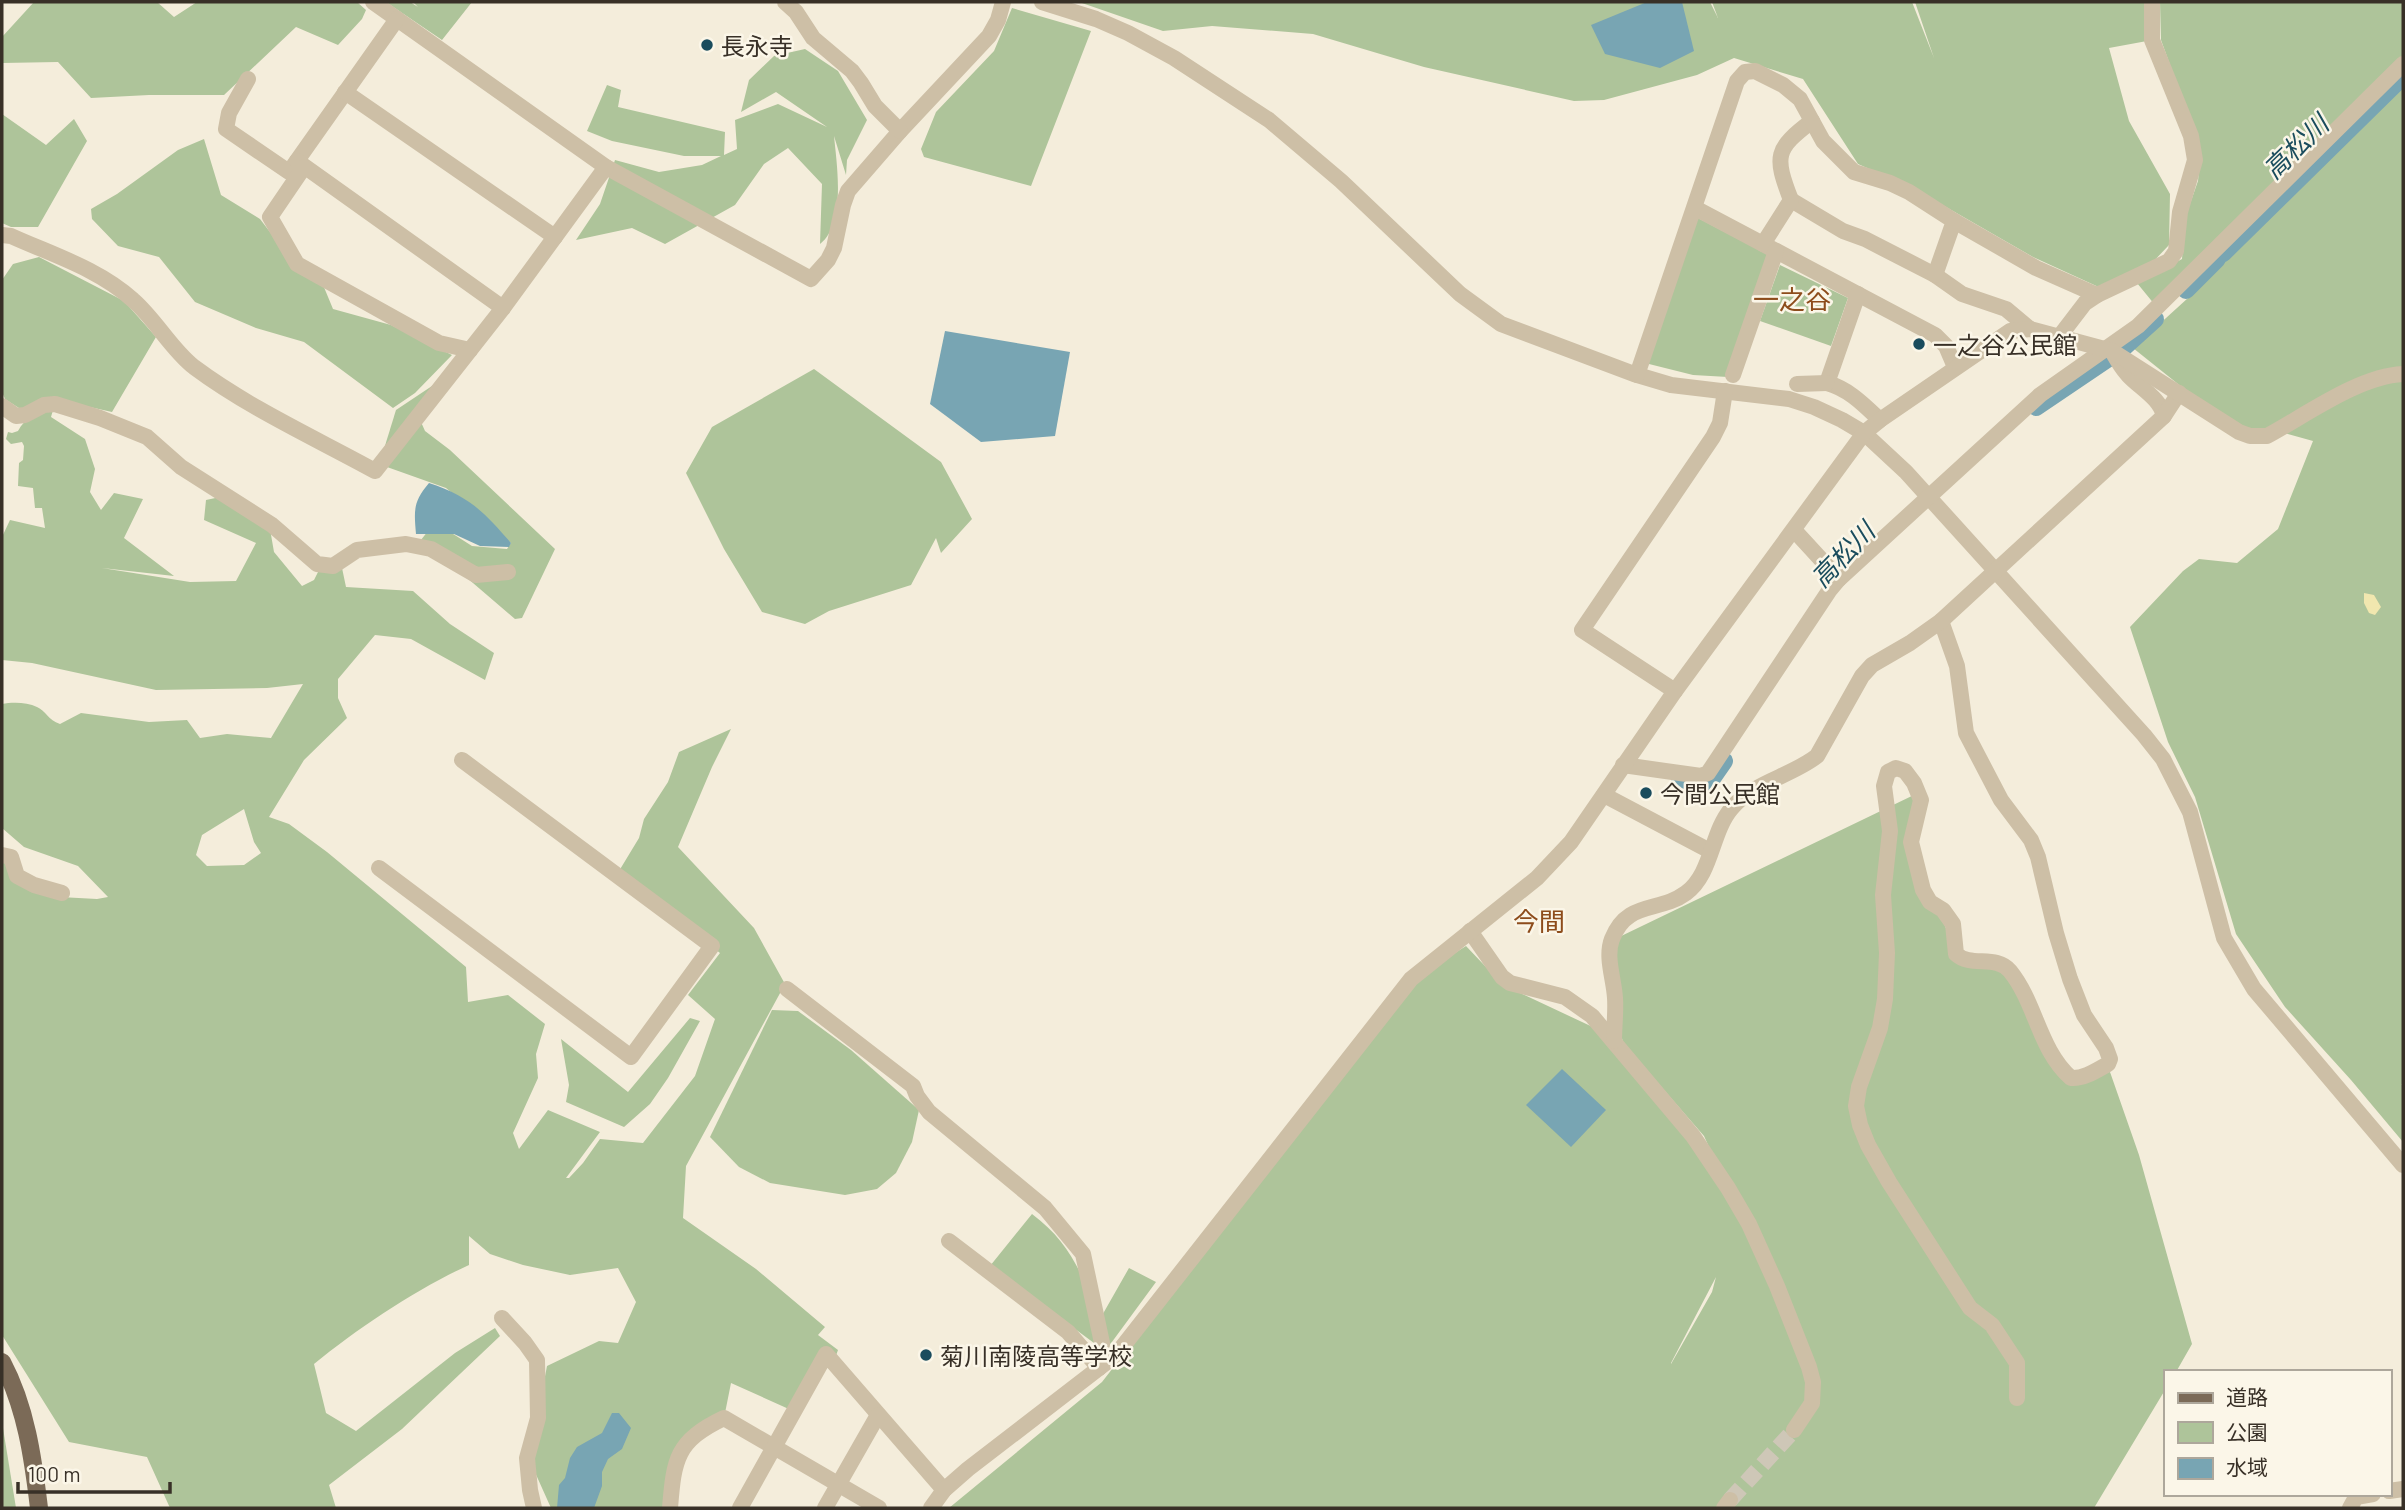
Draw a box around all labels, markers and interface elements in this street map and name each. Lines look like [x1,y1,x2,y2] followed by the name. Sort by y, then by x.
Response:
[721,31,793,60] place label: 長永寺
[699,37,715,53] marker: 長永寺
[2256,106,2336,184] water label: 高松川
[1753,283,1831,314] district label: 一之谷
[1933,330,2077,359] place label: 一之谷公民館
[1911,336,1927,352] marker: 一之谷公民館
[1804,513,1882,593] water label: 高松川
[1660,779,1780,808] place label: 今間公民館
[1638,785,1654,801] marker: 今間公民館
[1513,905,1565,936] district label: 今間
[940,1341,1132,1370] place label: 菊川南陵高等学校
[918,1347,934,1363] marker: 菊川南陵高等学校
[2164,1370,2391,1496] legend
[2226,1384,2268,1409] text: 道路
[2226,1419,2268,1444] text: 公園
[18,1450,170,1494] scale bar
[2226,1454,2268,1479] text: 水域
[28,1461,81,1486] text: 100 m

